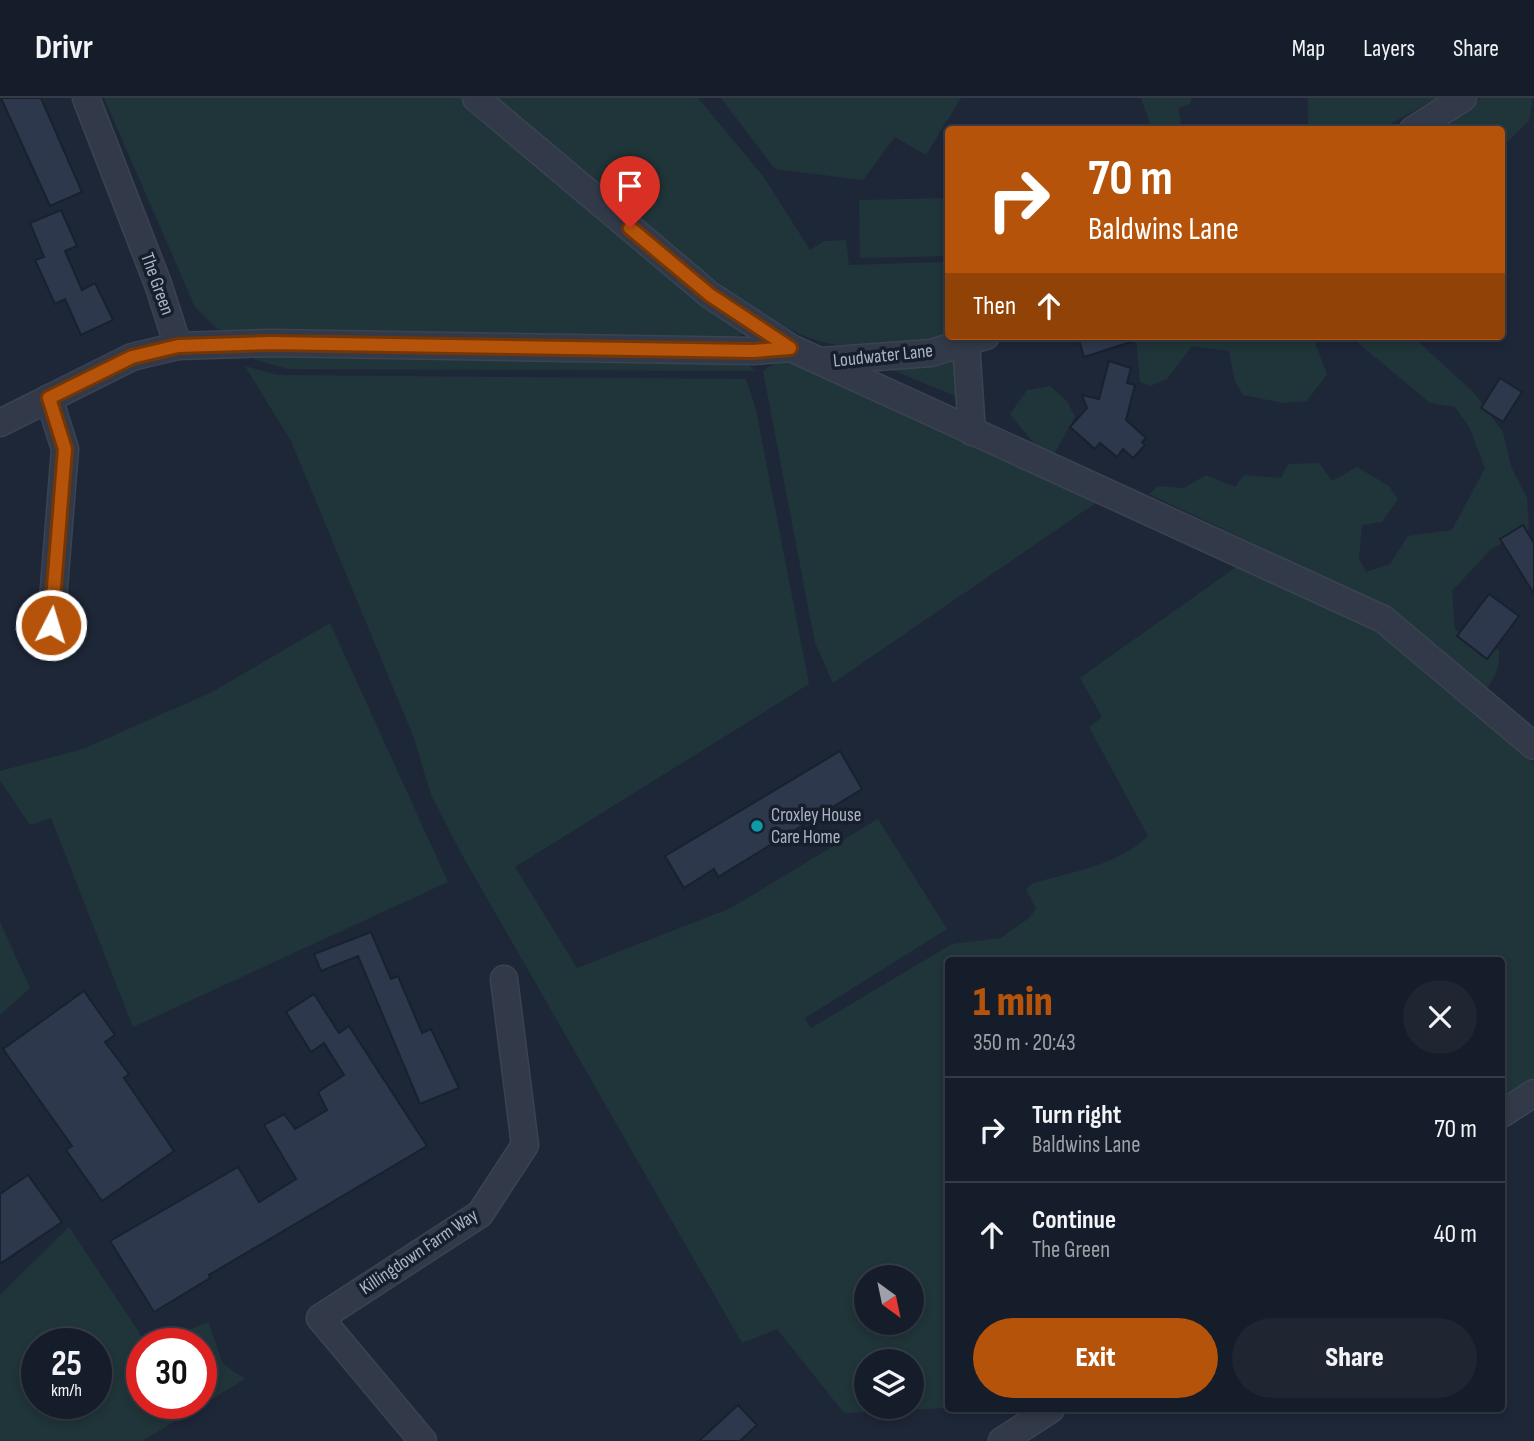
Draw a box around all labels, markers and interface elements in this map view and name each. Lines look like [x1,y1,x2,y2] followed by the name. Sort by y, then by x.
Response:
[35,28,93,68] text: Drivr
[1292,34,1325,63] text: Map
[1363,34,1415,63] text: Layers
[1453,34,1499,63] text: Share
[1088,150,1173,209] text: 70 m
[973,154,1064,245] icon: right
[600,156,660,228] pin
[611,167,649,205] icon: arrive
[1088,210,1239,249] text: Baldwins Lane
[135,250,179,318] street label: The Green
[1030,287,1068,325] icon: ahead
[973,291,1016,322] text: Then
[832,339,934,373] street label: Loudwater Lane
[14,588,88,662] position arrow
[771,804,861,849] place label: Croxley House Care Home
[749,818,765,834] marker: Croxley House Care Home
[973,977,1053,1028] text: 1 min
[1403,980,1477,1054] button: close
[973,1029,1076,1057] text: 350 m · 20:43
[1032,1100,1121,1131] text: Turn right
[973,1111,1011,1149] icon: right
[1434,1114,1477,1145] text: 70 m
[1032,1131,1140,1159] text: Baldwins Lane
[356,1204,483,1300] street label: Killingdown Farm Way
[1032,1205,1116,1236] text: Continue
[973,1216,1011,1254] icon: ahead
[1434,1219,1477,1250] text: 40 m
[1032,1236,1110,1264] text: The Green
[854,1265,924,1335] north arrow
[854,1265,924,1419] map controls
[973,1318,1218,1398] button: Exit
[1232,1318,1477,1398] button: Share
[126,1328,217,1419] speed limit sign: 30
[51,1343,82,1386] text: 25
[854,1349,924,1419] button: layers
[51,1380,82,1401] text: km/h

